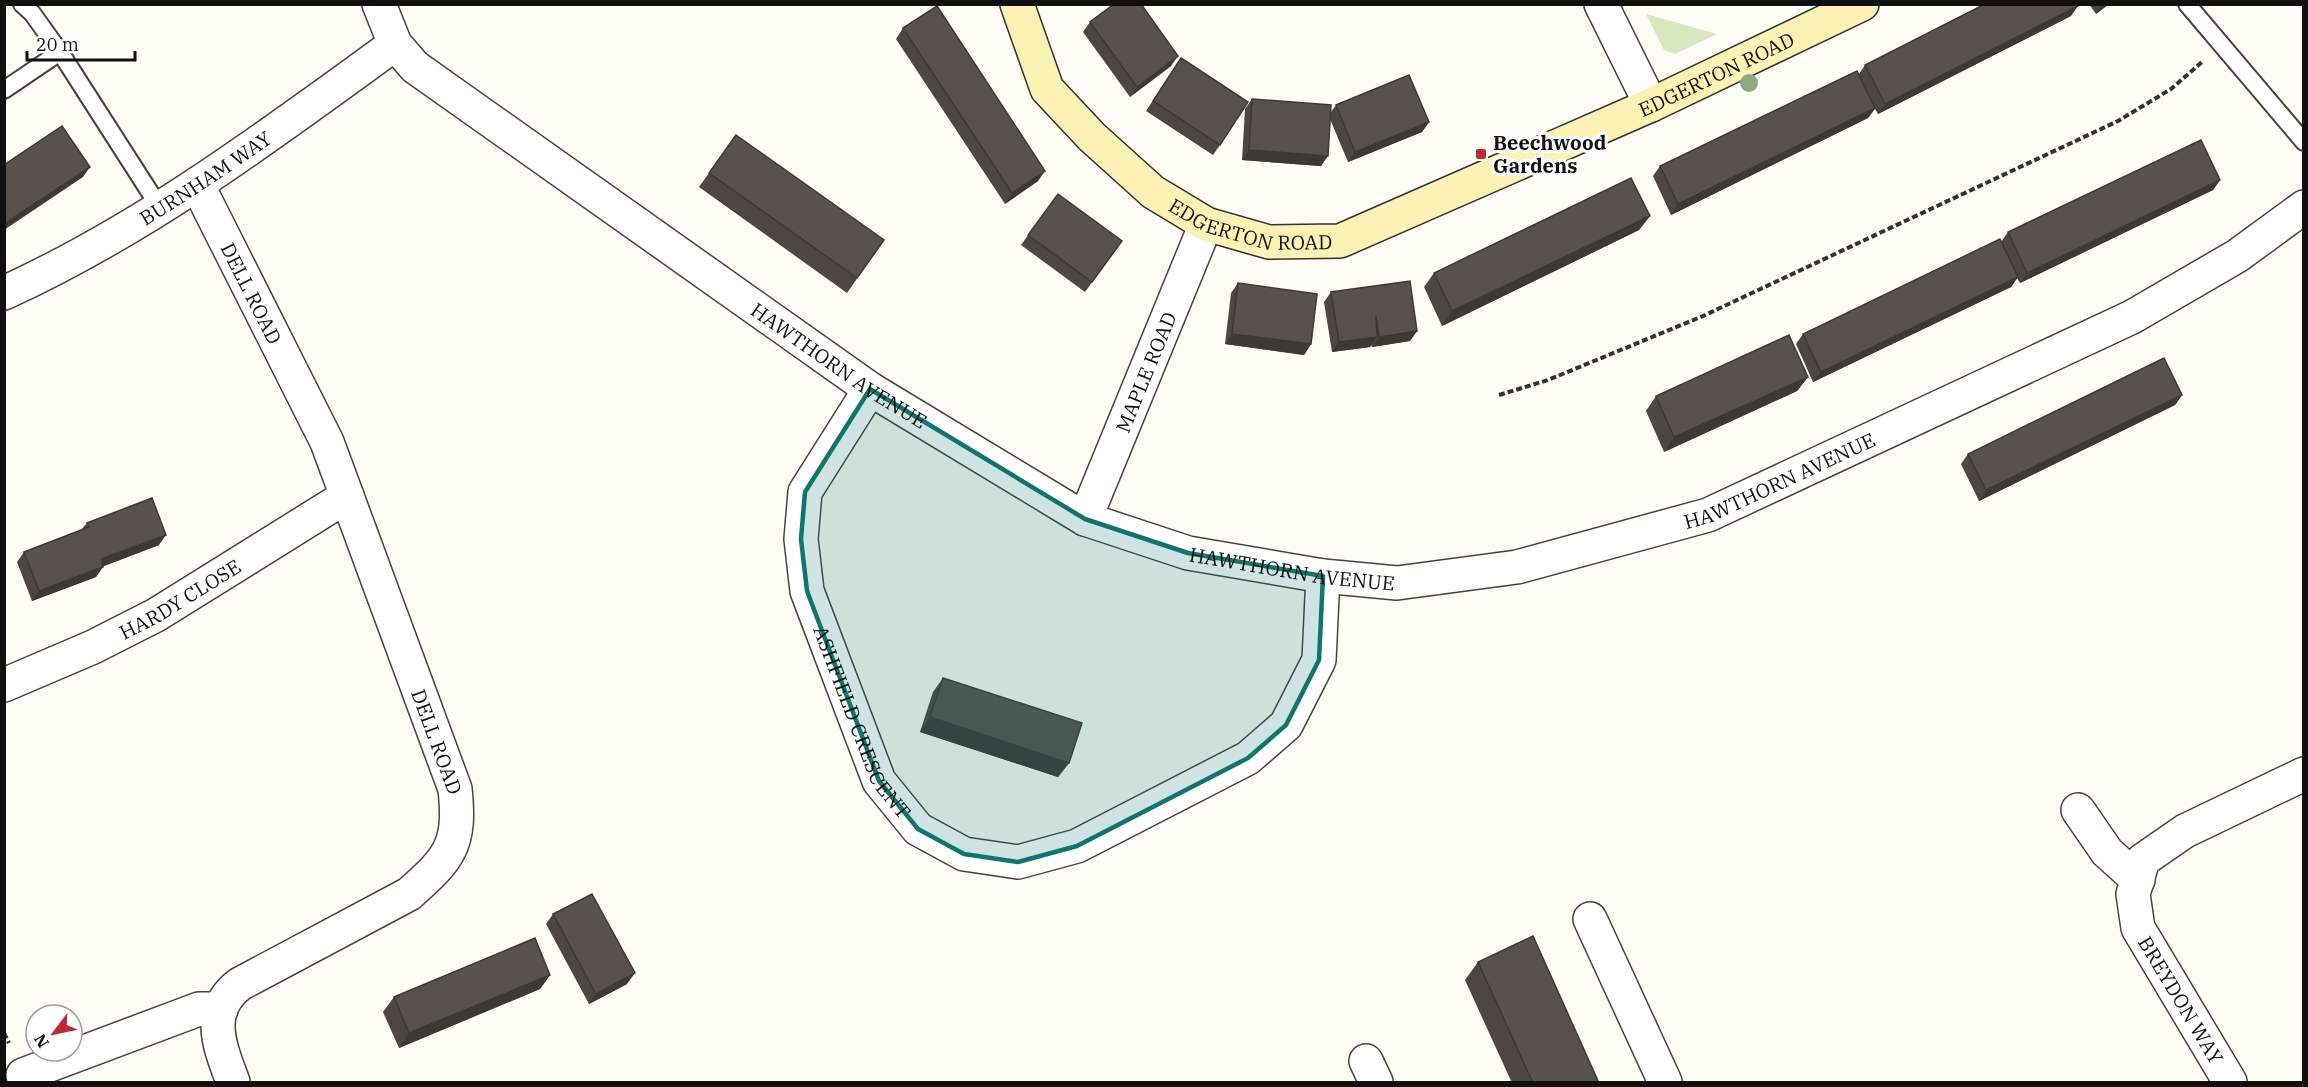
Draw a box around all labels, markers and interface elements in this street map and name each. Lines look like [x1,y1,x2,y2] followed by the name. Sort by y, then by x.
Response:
[27,24,135,62] scale bar
[1634,25,1798,123] street label: EDGERTON ROAD
[36,33,79,56] text: 20 m
[134,124,277,231] street label: BURNHAM WAY
[1493,129,1607,179] place label: Beechwood Gardens
[1474,147,1488,161] marker: Beechwood Gardens
[1164,191,1333,256] street label: EDGERTON ROAD
[215,238,289,348] street label: DELL ROAD
[746,296,932,434] street label: HAWTHORN AVENUE
[1109,308,1182,436] street label: MAPLE ROAD
[1681,425,1879,534] street label: HAWTHORN AVENUE
[1187,540,1396,596] street label: HAWTHORN AVENUE
[114,552,246,645] street label: HARDY CLOSE
[808,622,917,824] street label: ASHFIELD CRESCENT
[406,685,469,798] street label: DELL ROAD
[2132,931,2230,1069] street label: BREYDON WAY
[24,1003,84,1063] north arrow
[29,1030,53,1052] text: N

